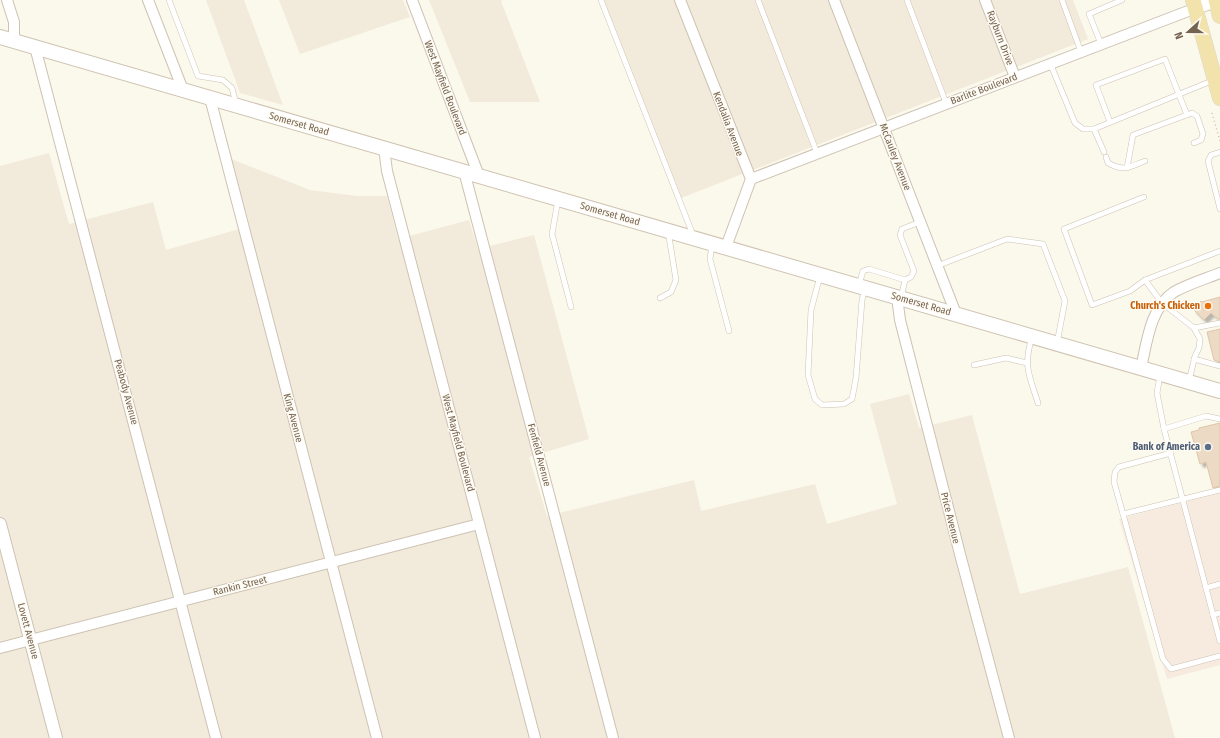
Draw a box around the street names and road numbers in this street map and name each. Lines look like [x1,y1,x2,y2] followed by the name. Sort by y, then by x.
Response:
[984,9,1016,67] street label: Rayburn Drive
[421,39,469,137] street label: West Mayfield Boulevard
[949,71,1019,107] street label: Barlite Boulevard
[710,90,746,158] street label: Kendalia Avenue
[268,110,330,138] street label: Somerset Road
[877,122,913,192] street label: McCauley Avenue
[579,200,641,228] street label: Somerset Road
[890,290,952,318] street label: Somerset Road
[111,358,141,426] street label: Peabody Avenue
[281,392,305,444] street label: King Avenue
[439,393,477,493] street label: West Mayfield Boulevard
[525,422,553,488] street label: Fenfield Avenue
[938,491,962,545] street label: Price Avenue
[212,573,269,598] street label: Rankin Street
[15,602,41,660] street label: Lovett Avenue

